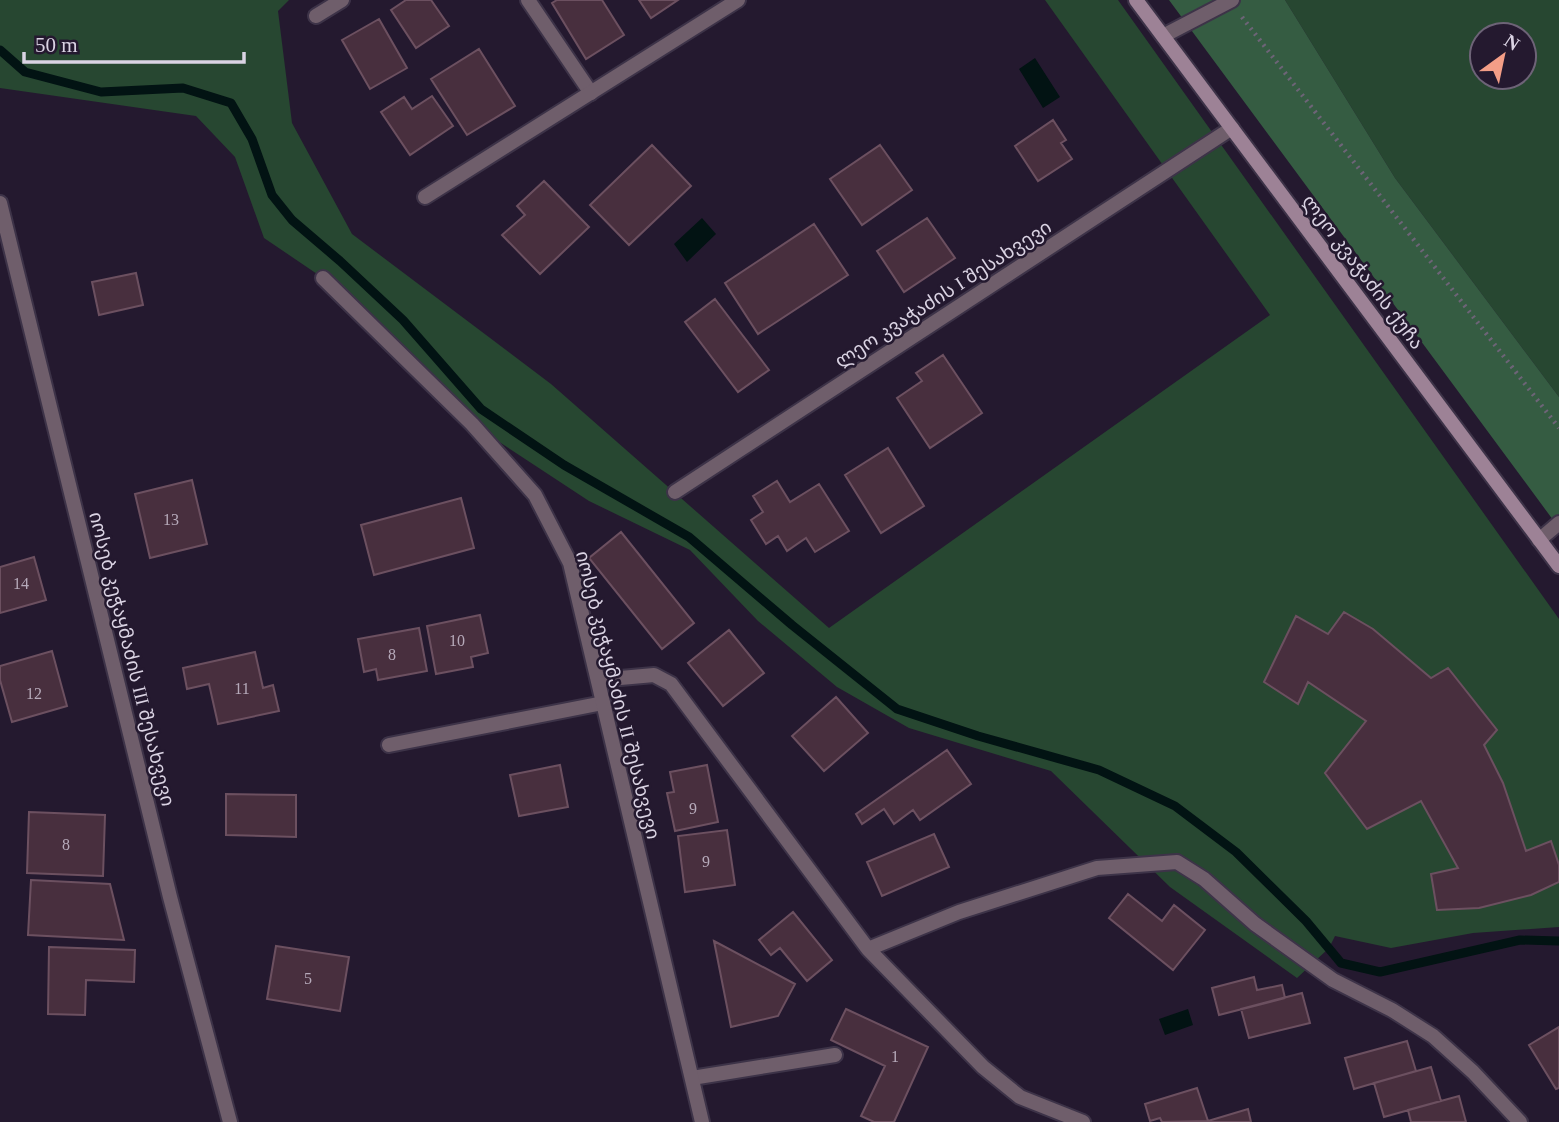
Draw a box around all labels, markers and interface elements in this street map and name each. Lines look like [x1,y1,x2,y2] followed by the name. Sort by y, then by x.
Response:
[24,21,245,65] scale bar
[1468,21,1538,91] north arrow
[1501,30,1524,55] text: N
[35,33,78,57] text: 50 m
[1297,191,1428,355] street label: ლეო კვაჭაძის ქუჩა
[831,216,1056,374] street label: ლეო კვაჭაძის I შესახვევი
[84,510,179,809] street label: იოსებ კეჭაყმაძის III შესახვევი
[163,511,179,528] house number: 13
[571,549,664,842] street label: იოსებ კეჭაყმაძის II შესახვევი
[13,575,29,592] house number: 14
[449,632,465,649] house number: 10
[388,646,396,663] house number: 8
[234,680,250,697] house number: 11
[26,685,42,702] house number: 12
[689,800,697,817] house number: 9
[62,836,70,853] house number: 8
[702,853,710,870] house number: 9
[304,970,312,987] house number: 5
[891,1048,899,1065] house number: 1

